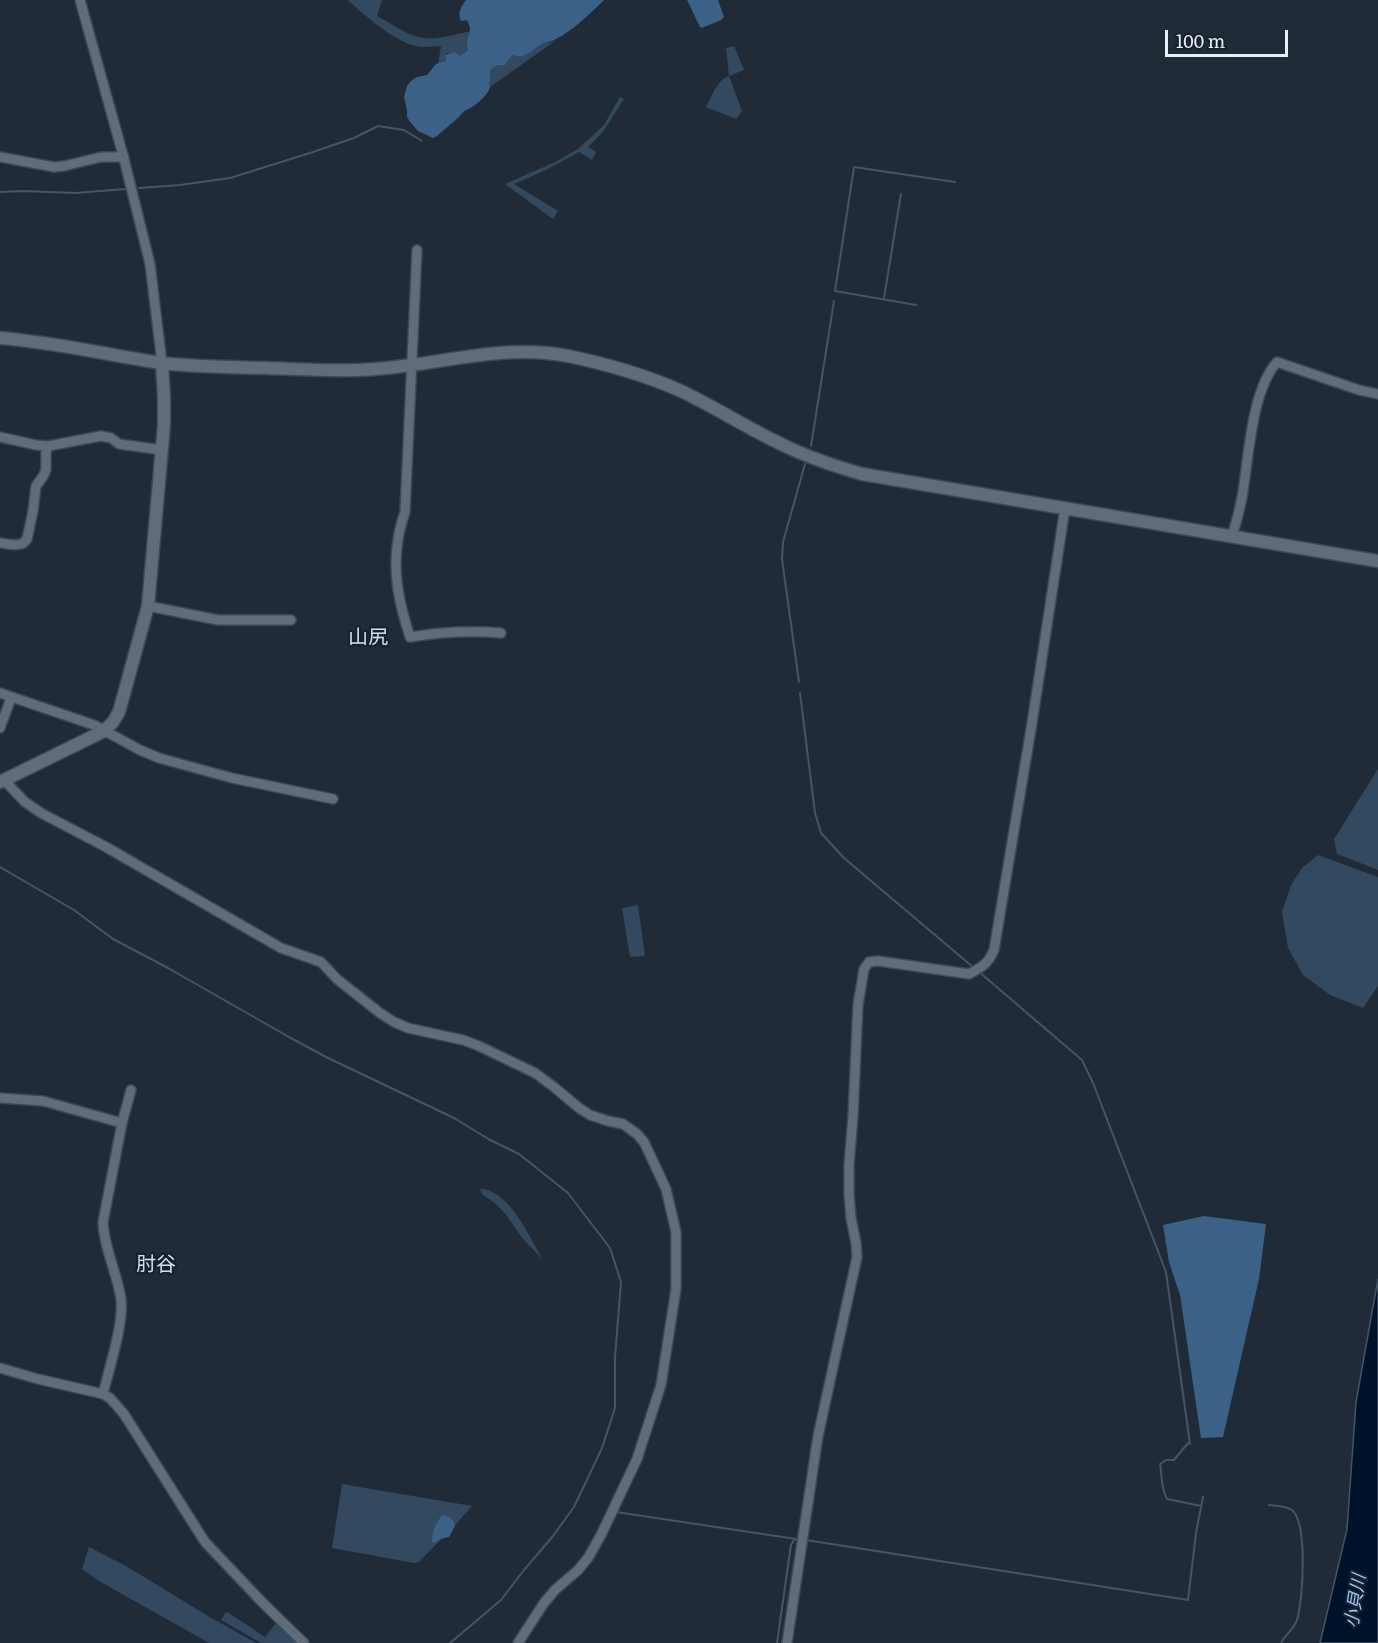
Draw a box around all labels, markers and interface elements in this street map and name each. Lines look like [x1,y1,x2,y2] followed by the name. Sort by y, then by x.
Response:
[1168,18,1291,56] scale bar
[1176,27,1225,54] text: 100 m
[348,626,388,650] district label: 山尻
[136,1253,176,1277] district label: 肘谷
[1341,1573,1371,1629] water label: 小貝川

